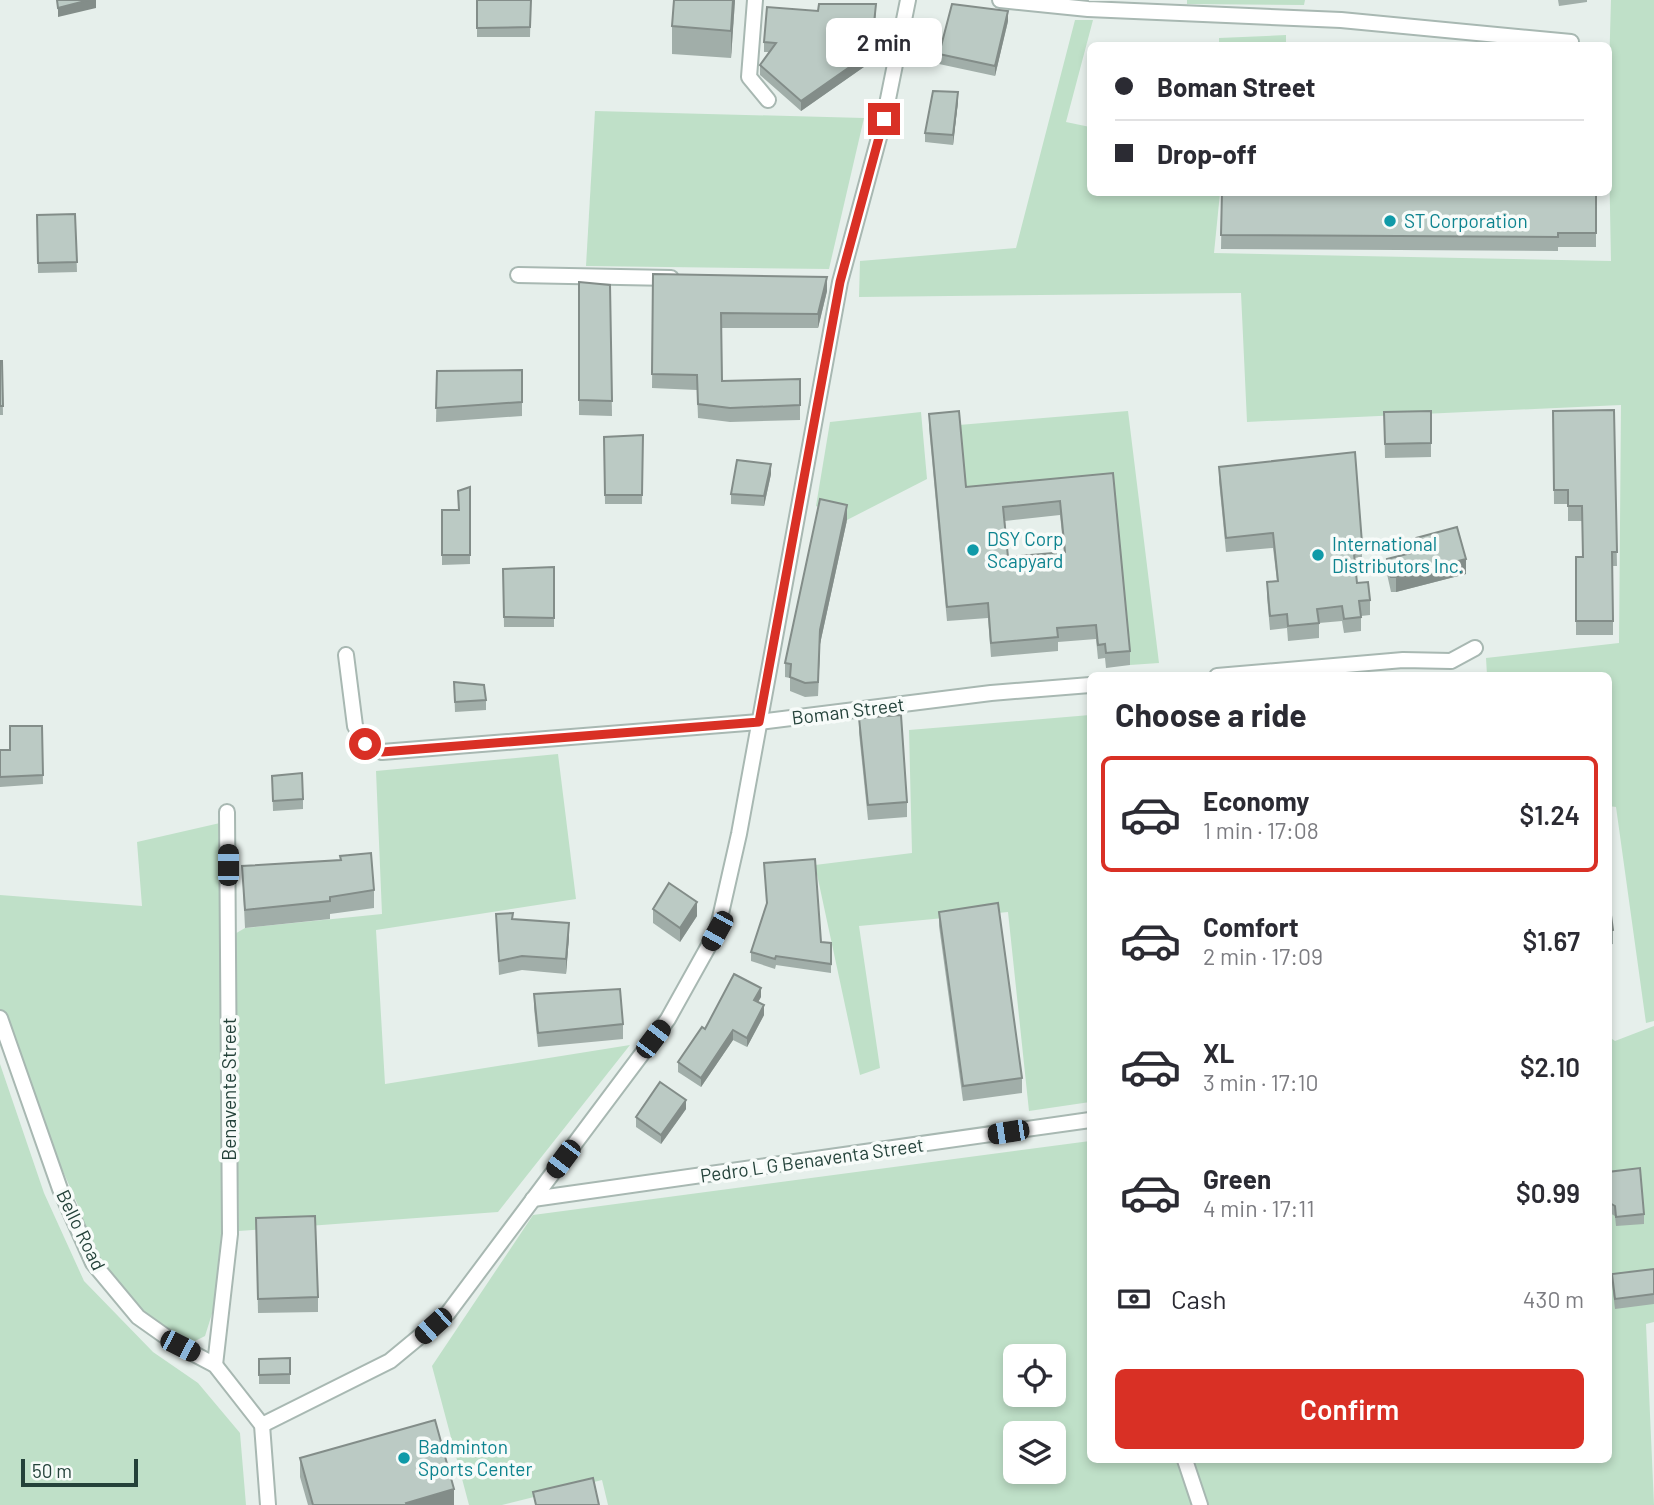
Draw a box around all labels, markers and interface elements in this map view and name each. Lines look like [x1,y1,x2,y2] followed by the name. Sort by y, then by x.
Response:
[826,18,942,66] callout: 2 min
[857,28,911,56] text: 2 min
[1157,71,1315,102] text: Boman Street
[868,103,900,135] route end
[1157,138,1257,169] text: Drop-off
[1404,209,1528,232] place label: ST Corporation
[1382,213,1398,229] marker: ST Corporation
[987,527,1063,572] place label: DSY Corp Scapyard
[1332,532,1463,577] place label: International Distributors Inc.
[965,542,981,558] marker: DSY Corp Scapyard
[1310,547,1326,563] marker: International Distributors Inc.
[790,692,906,729] street label: Boman Street
[1115,695,1307,733] text: Choose a ride
[349,728,381,760] route start
[1119,783,1182,846] icon: car
[1203,785,1309,816] text: Economy
[1519,799,1580,830] text: $1.24
[1203,816,1319,844] text: 1 min · 17:08
[218,844,239,886] car
[698,908,737,954] car
[1119,909,1182,972] icon: car
[1203,911,1299,942] text: Comfort
[1523,925,1580,956] text: $1.67
[1203,942,1323,970] text: 2 min · 17:09
[632,1016,675,1062] car
[217,1017,240,1161] street label: Benavente Street
[1119,1035,1182,1098] icon: car
[1203,1037,1234,1068] text: XL
[1520,1051,1580,1082] text: $2.10
[1203,1068,1319,1096] text: 3 min · 17:10
[986,1118,1031,1146] car
[699,1132,925,1187] street label: Pedro L G Benaventa Street
[542,1136,585,1182] car
[1119,1161,1182,1224] icon: car
[1203,1163,1271,1194] text: Green
[1516,1177,1580,1208] text: $0.99
[52,1186,111,1274] street label: Bello Road
[1203,1194,1314,1222] text: 4 min · 17:11
[1115,1280,1153,1318] icon: cash
[1171,1283,1226,1314] text: Cash
[1523,1285,1584,1313] text: 430 m
[411,1304,456,1348] car
[157,1327,204,1365] car
[1003,1344,1066,1484] map controls
[1003,1344,1066,1407] button: locate
[1115,1369,1584,1449] button: Confirm
[1003,1421,1066,1484] button: layers
[418,1435,532,1480] place label: Badminton Sports Center
[396,1450,412,1466] marker: Badminton Sports Center
[21,1456,138,1488] scale bar
[32,1459,72,1482] text: 50 m

